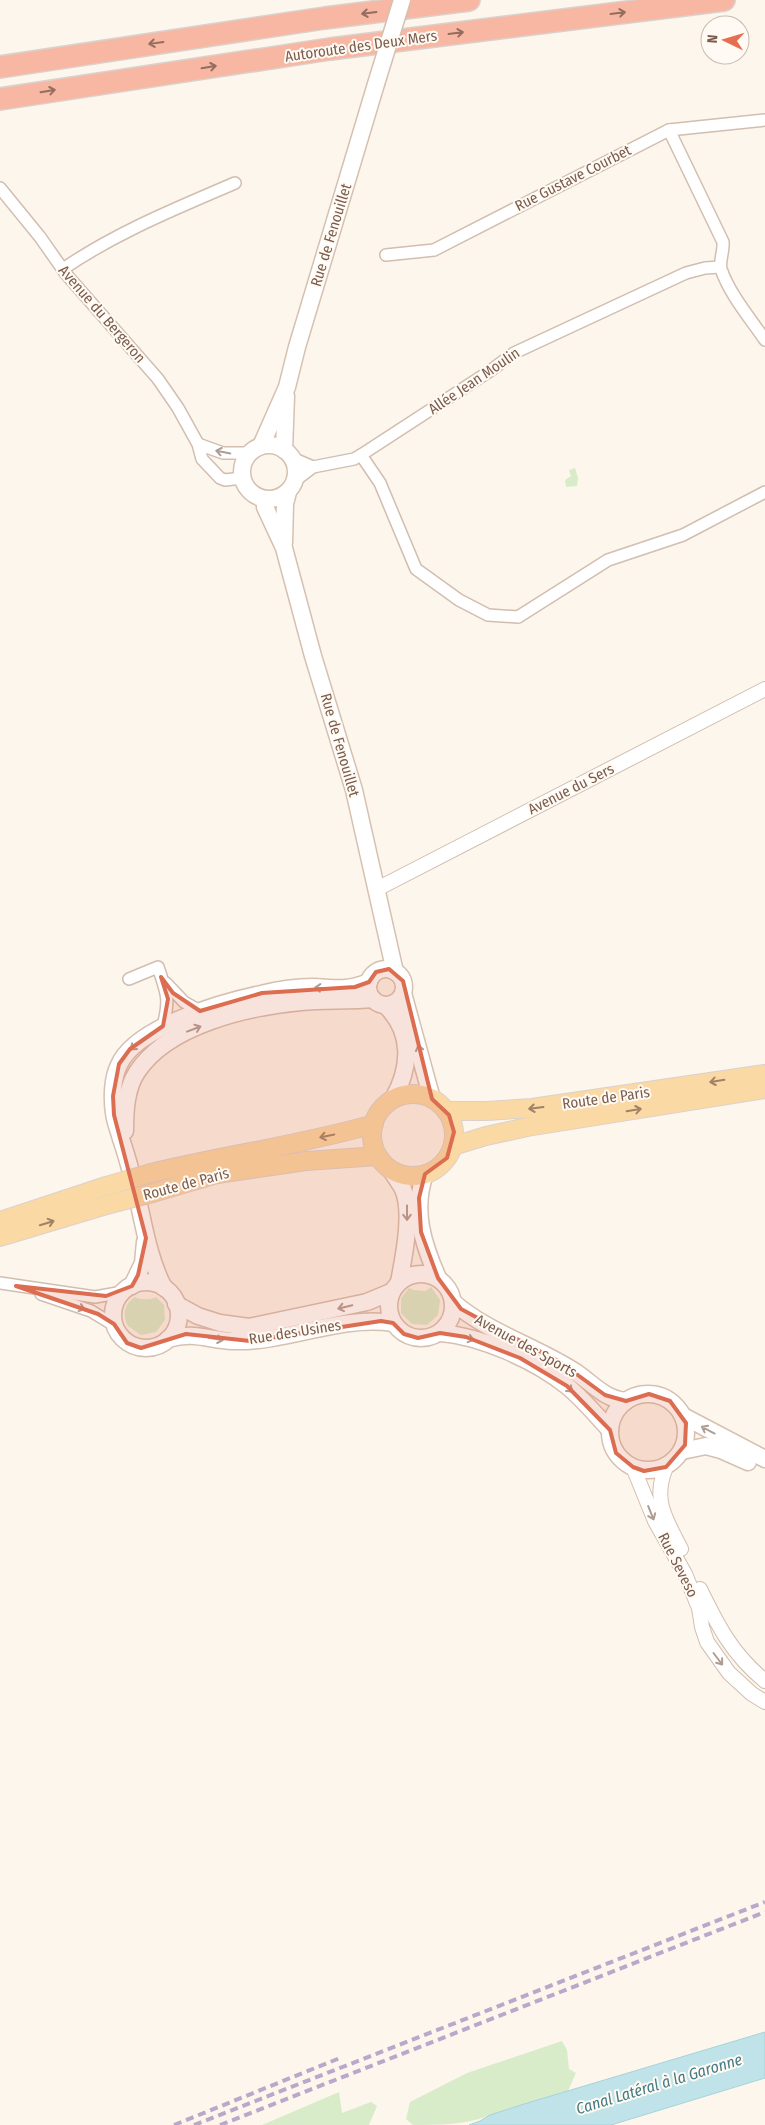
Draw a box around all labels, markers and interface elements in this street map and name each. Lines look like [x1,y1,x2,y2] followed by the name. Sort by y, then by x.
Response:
[361,8,377,18] one-way arrow
[609,8,625,18] one-way arrow
[700,15,750,65] north arrow
[284,26,438,66] street label: Autoroute des Deux Mers
[448,28,464,38] one-way arrow
[704,34,721,44] text: N
[148,38,164,48] one-way arrow
[200,62,216,72] one-way arrow
[40,86,56,96] one-way arrow
[512,141,634,215] street label: Rue Gustave Courbet
[307,181,355,289] street label: Rue de Fenouillet
[55,261,149,367] street label: Avenue du Bergeron
[425,344,523,418] street label: Allée Jean Moulin
[215,446,231,456] one-way arrow
[317,691,363,799] street label: Rue de Fenouillet
[525,760,617,818] street label: Avenue du Sers
[314,983,330,992] one-way arrow
[187,1023,202,1032] one-way arrow
[129,1039,142,1050] one-way arrow
[415,1044,424,1060] one-way arrow
[709,1076,725,1086] one-way arrow
[561,1083,651,1113] street label: Route de Paris
[528,1103,544,1113] one-way arrow
[626,1104,642,1114] one-way arrow
[319,1132,335,1141] one-way arrow
[141,1164,231,1204] street label: Route de Paris
[402,1205,412,1221] one-way arrow
[38,1217,54,1227] one-way arrow
[70,1302,86,1312] one-way arrow
[338,1303,354,1312] one-way arrow
[472,1311,580,1381] street label: Avenue des Sports
[248,1316,342,1348] street label: Rue des Usines
[459,1333,475,1343] one-way arrow
[207,1334,223,1344] one-way arrow
[560,1381,573,1392] one-way arrow
[702,1424,716,1434] one-way arrow
[648,1505,657,1520] one-way arrow
[654,1530,702,1600] street label: Rue Seveso
[713,1652,724,1665] one-way arrow
[574,2050,745,2118] water label: Canal Latéral à la Garonne

